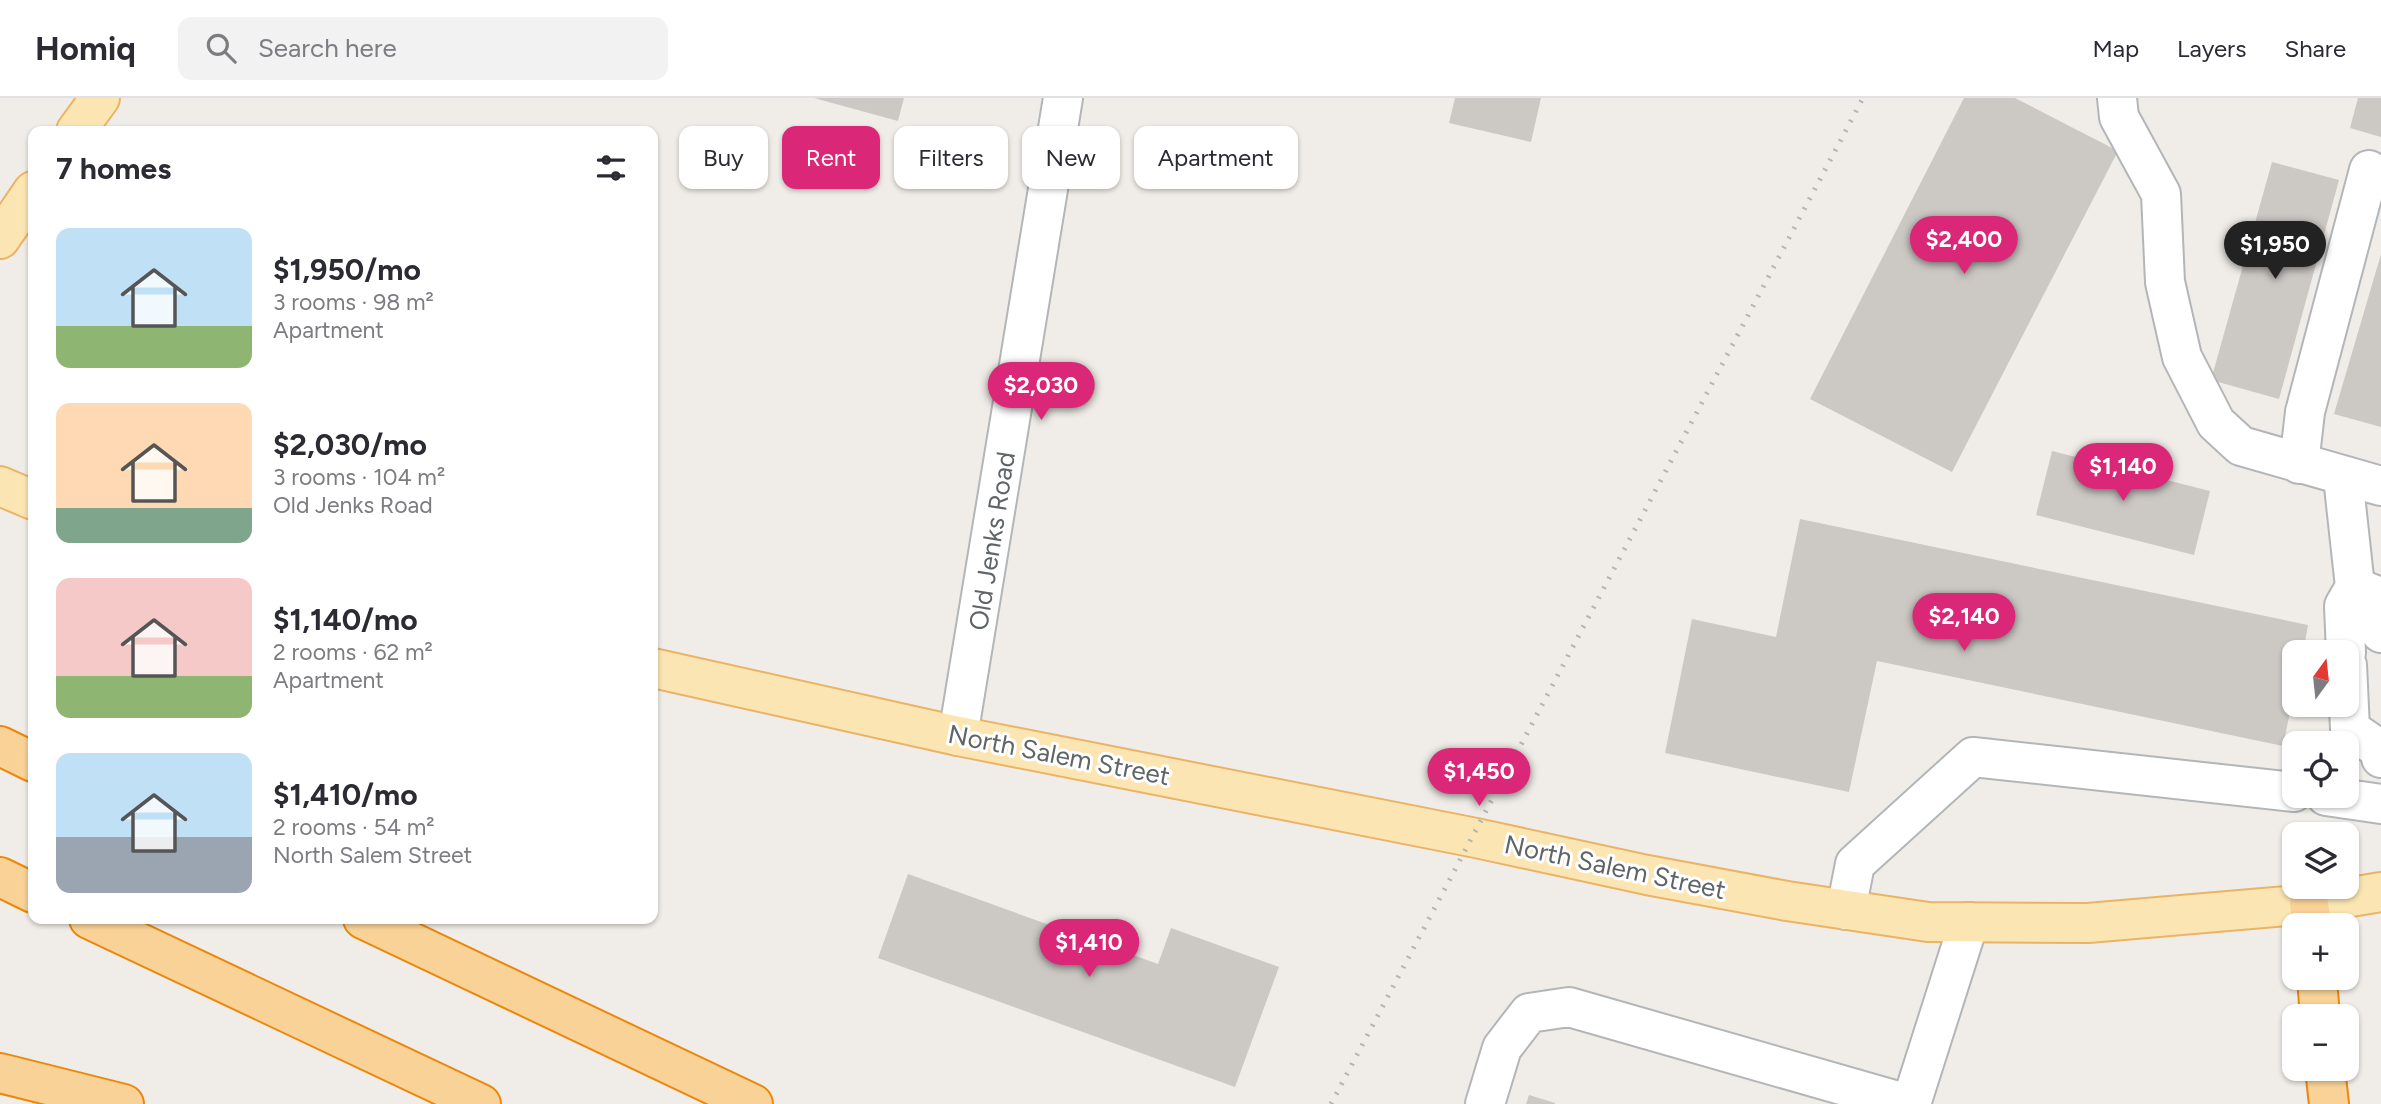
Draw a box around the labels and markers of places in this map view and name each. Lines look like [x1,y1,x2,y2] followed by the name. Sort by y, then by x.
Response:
[1907,216,2021,276] pin: $2,400
[2218,222,2332,281] pin: $1,950
[984,362,1098,422] pin: $2,030
[2066,444,2180,503] pin: $1,140
[1907,594,2021,653] pin: $2,140
[1422,748,1536,808] pin: $1,450
[1032,920,1146,979] pin: $1,410

